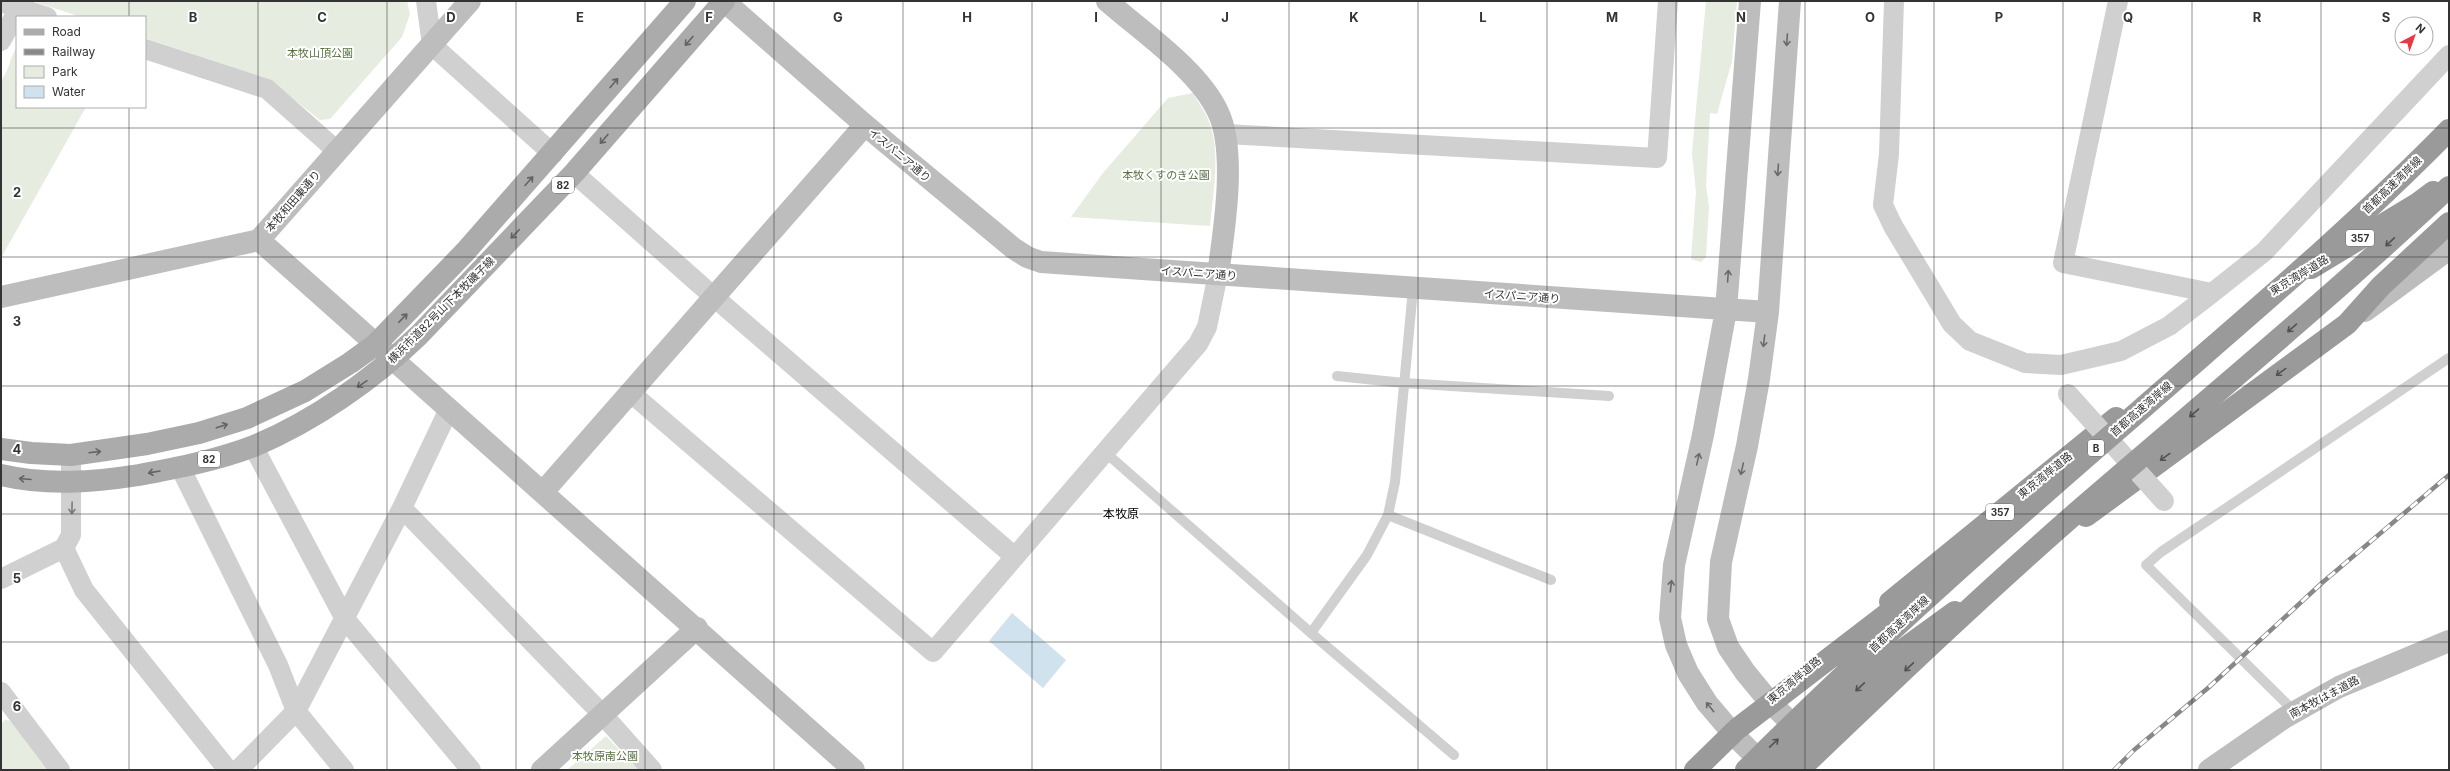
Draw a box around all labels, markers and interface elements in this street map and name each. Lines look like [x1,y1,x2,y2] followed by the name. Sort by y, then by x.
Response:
[189,9,198,25] text: B
[317,9,327,25] text: C
[446,9,456,25] text: D
[576,9,584,25] text: E
[705,9,713,25] text: F
[833,9,843,25] text: G
[962,9,972,25] text: H
[1094,9,1098,25] text: I
[1221,9,1229,25] text: J
[1349,9,1359,25] text: K
[1479,9,1487,25] text: L
[1606,9,1618,25] text: M
[1736,9,1746,25] text: N
[1865,9,1875,25] text: O
[1995,9,2003,25] text: P
[2123,9,2133,25] text: Q
[2253,9,2262,25] text: R
[2382,9,2390,25] text: S
[16,16,146,108] legend
[2394,16,2434,56] north arrow
[2413,20,2428,36] text: N
[52,24,81,39] text: Road
[1784,33,1791,46] one-way arrow
[685,36,694,46] one-way arrow
[52,44,96,59] text: Railway
[287,46,353,60] park label: 本牧山頂公園
[52,64,78,79] text: Park
[610,78,619,88] one-way arrow
[52,84,86,99] text: Water
[866,125,934,185] street label: イスパニア通り
[599,134,608,144] one-way arrow
[2359,153,2425,217] street label: 首都高速湾岸線
[1775,163,1782,176] one-way arrow
[262,167,324,235] street label: 本牧和田東通り
[1122,168,1210,182] park label: 本牧くすのき公園
[524,176,534,186] one-way arrow
[552,177,574,193] road number: 82
[13,184,21,200] text: 2
[511,229,520,239] one-way arrow
[2346,230,2374,246] road number: 357
[2385,237,2395,247] one-way arrow
[2267,252,2331,298] street label: 東京湾岸道路
[385,254,497,366] street label: 横浜市道82号山下本牧磯子線
[1160,263,1238,283] street label: イスパニア通り
[1725,270,1732,283] one-way arrow
[1483,286,1561,306] street label: イスパニア通り
[13,313,21,329] text: 3
[398,313,408,323] one-way arrow
[2287,323,2298,332] one-way arrow
[1760,334,1768,347] one-way arrow
[2276,368,2287,376] one-way arrow
[2107,378,2175,440] street label: 首都高速湾岸線
[357,380,368,388] one-way arrow
[2188,408,2199,417] one-way arrow
[216,421,228,429] one-way arrow
[2088,440,2104,456] road number: B
[13,441,22,457] text: 4
[89,448,102,456] one-way arrow
[2015,449,2075,501] street label: 東京湾岸道路
[198,451,220,467] road number: 82
[1695,453,1702,466] one-way arrow
[2160,453,2171,462] one-way arrow
[1738,462,1746,475] one-way arrow
[148,468,161,476] one-way arrow
[19,475,32,482] one-way arrow
[68,501,76,514] one-way arrow
[1986,504,2014,520] road number: 357
[1103,506,1139,521] district label: 本牧原
[13,570,21,586] text: 5
[1667,580,1675,593] one-way arrow
[1866,593,1932,655] street label: 首都高速湾岸線
[1764,653,1824,707] street label: 東京湾岸道路
[1904,662,1914,672] one-way arrow
[2287,673,2361,721] street label: 南本牧はま道路
[1855,682,1865,691] one-way arrow
[13,698,21,714] text: 6
[1705,701,1714,712] one-way arrow
[1769,738,1779,747] one-way arrow
[572,749,638,763] park label: 本牧原南公園

